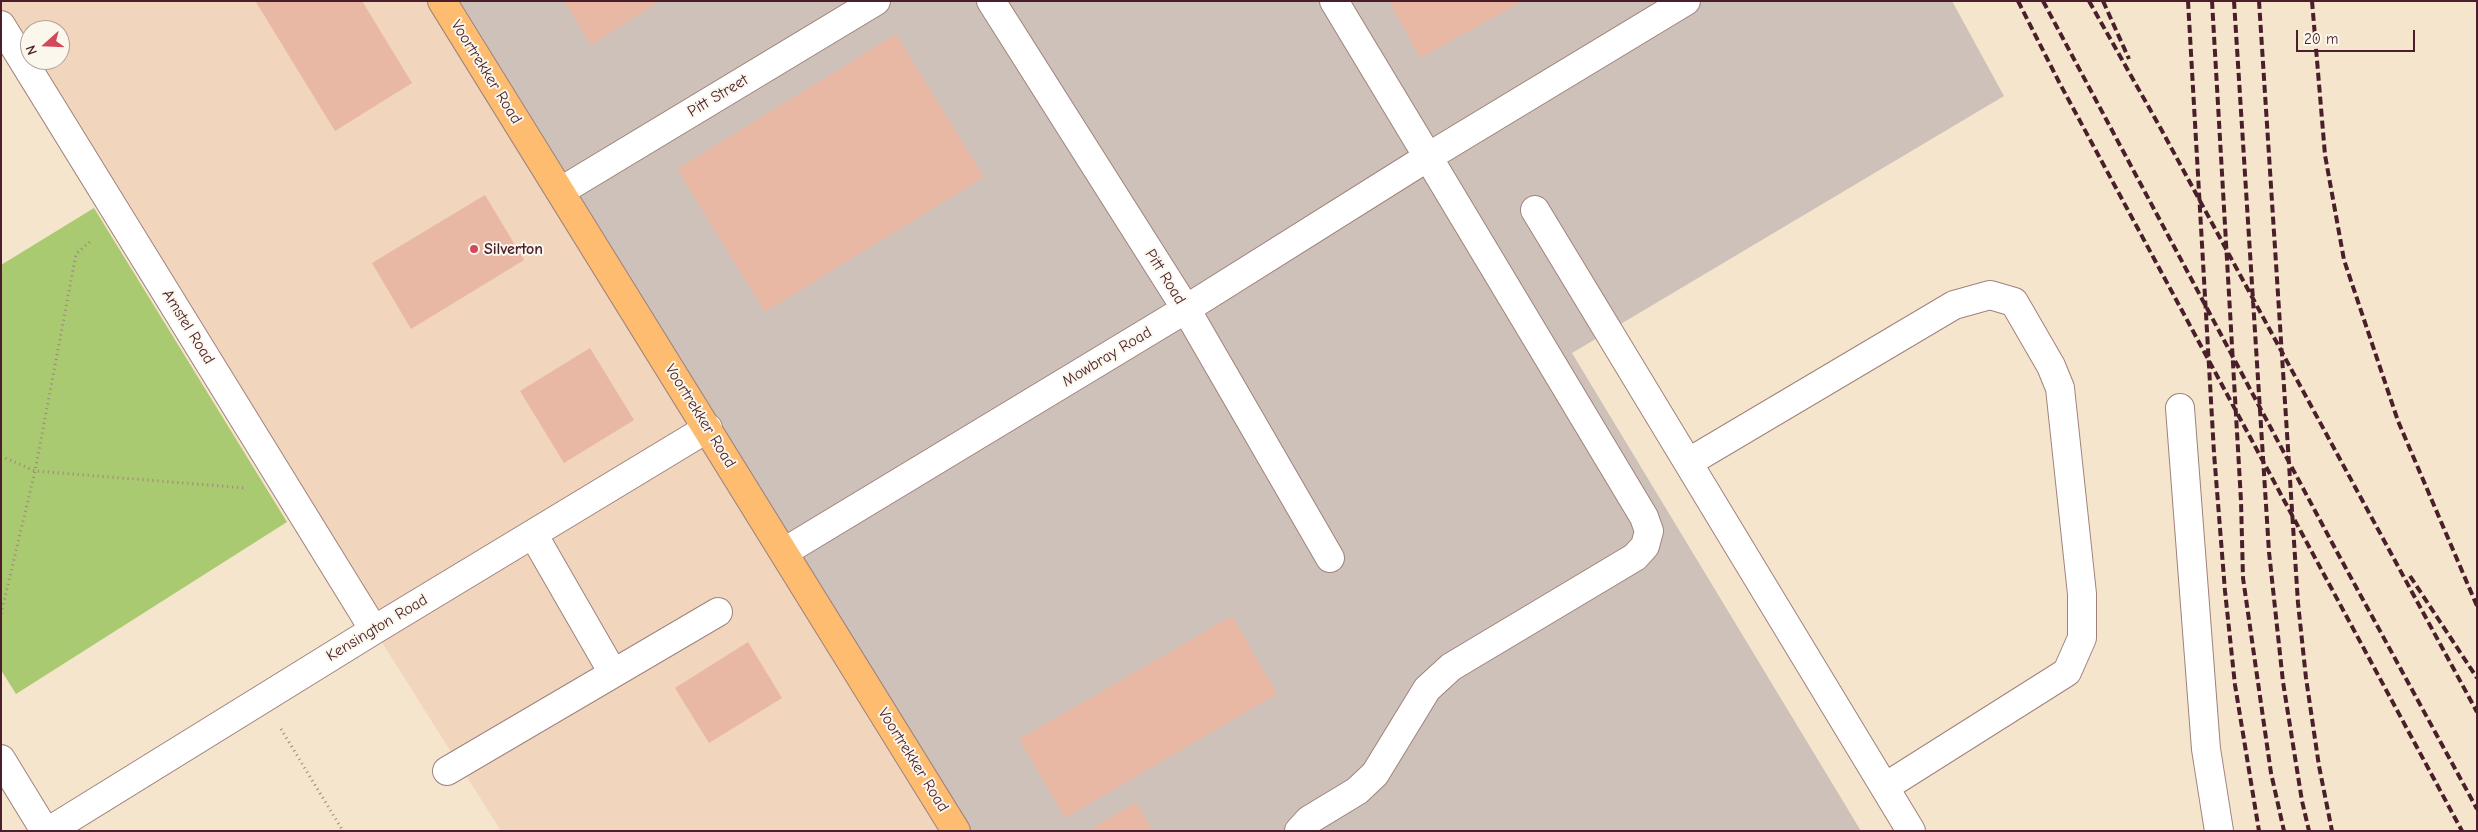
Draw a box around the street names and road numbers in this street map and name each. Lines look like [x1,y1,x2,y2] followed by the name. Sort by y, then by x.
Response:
[446,16,526,128] street label: Voortrekker Road
[684,70,752,122] street label: Pitt Street
[1141,246,1189,308] street label: Pitt Road
[157,286,219,368] street label: Amstel Road
[1059,323,1155,391] street label: Mowbray Road
[660,360,740,472] street label: Voortrekker Road
[323,590,431,666] street label: Kensington Road
[873,704,953,816] street label: Voortrekker Road

